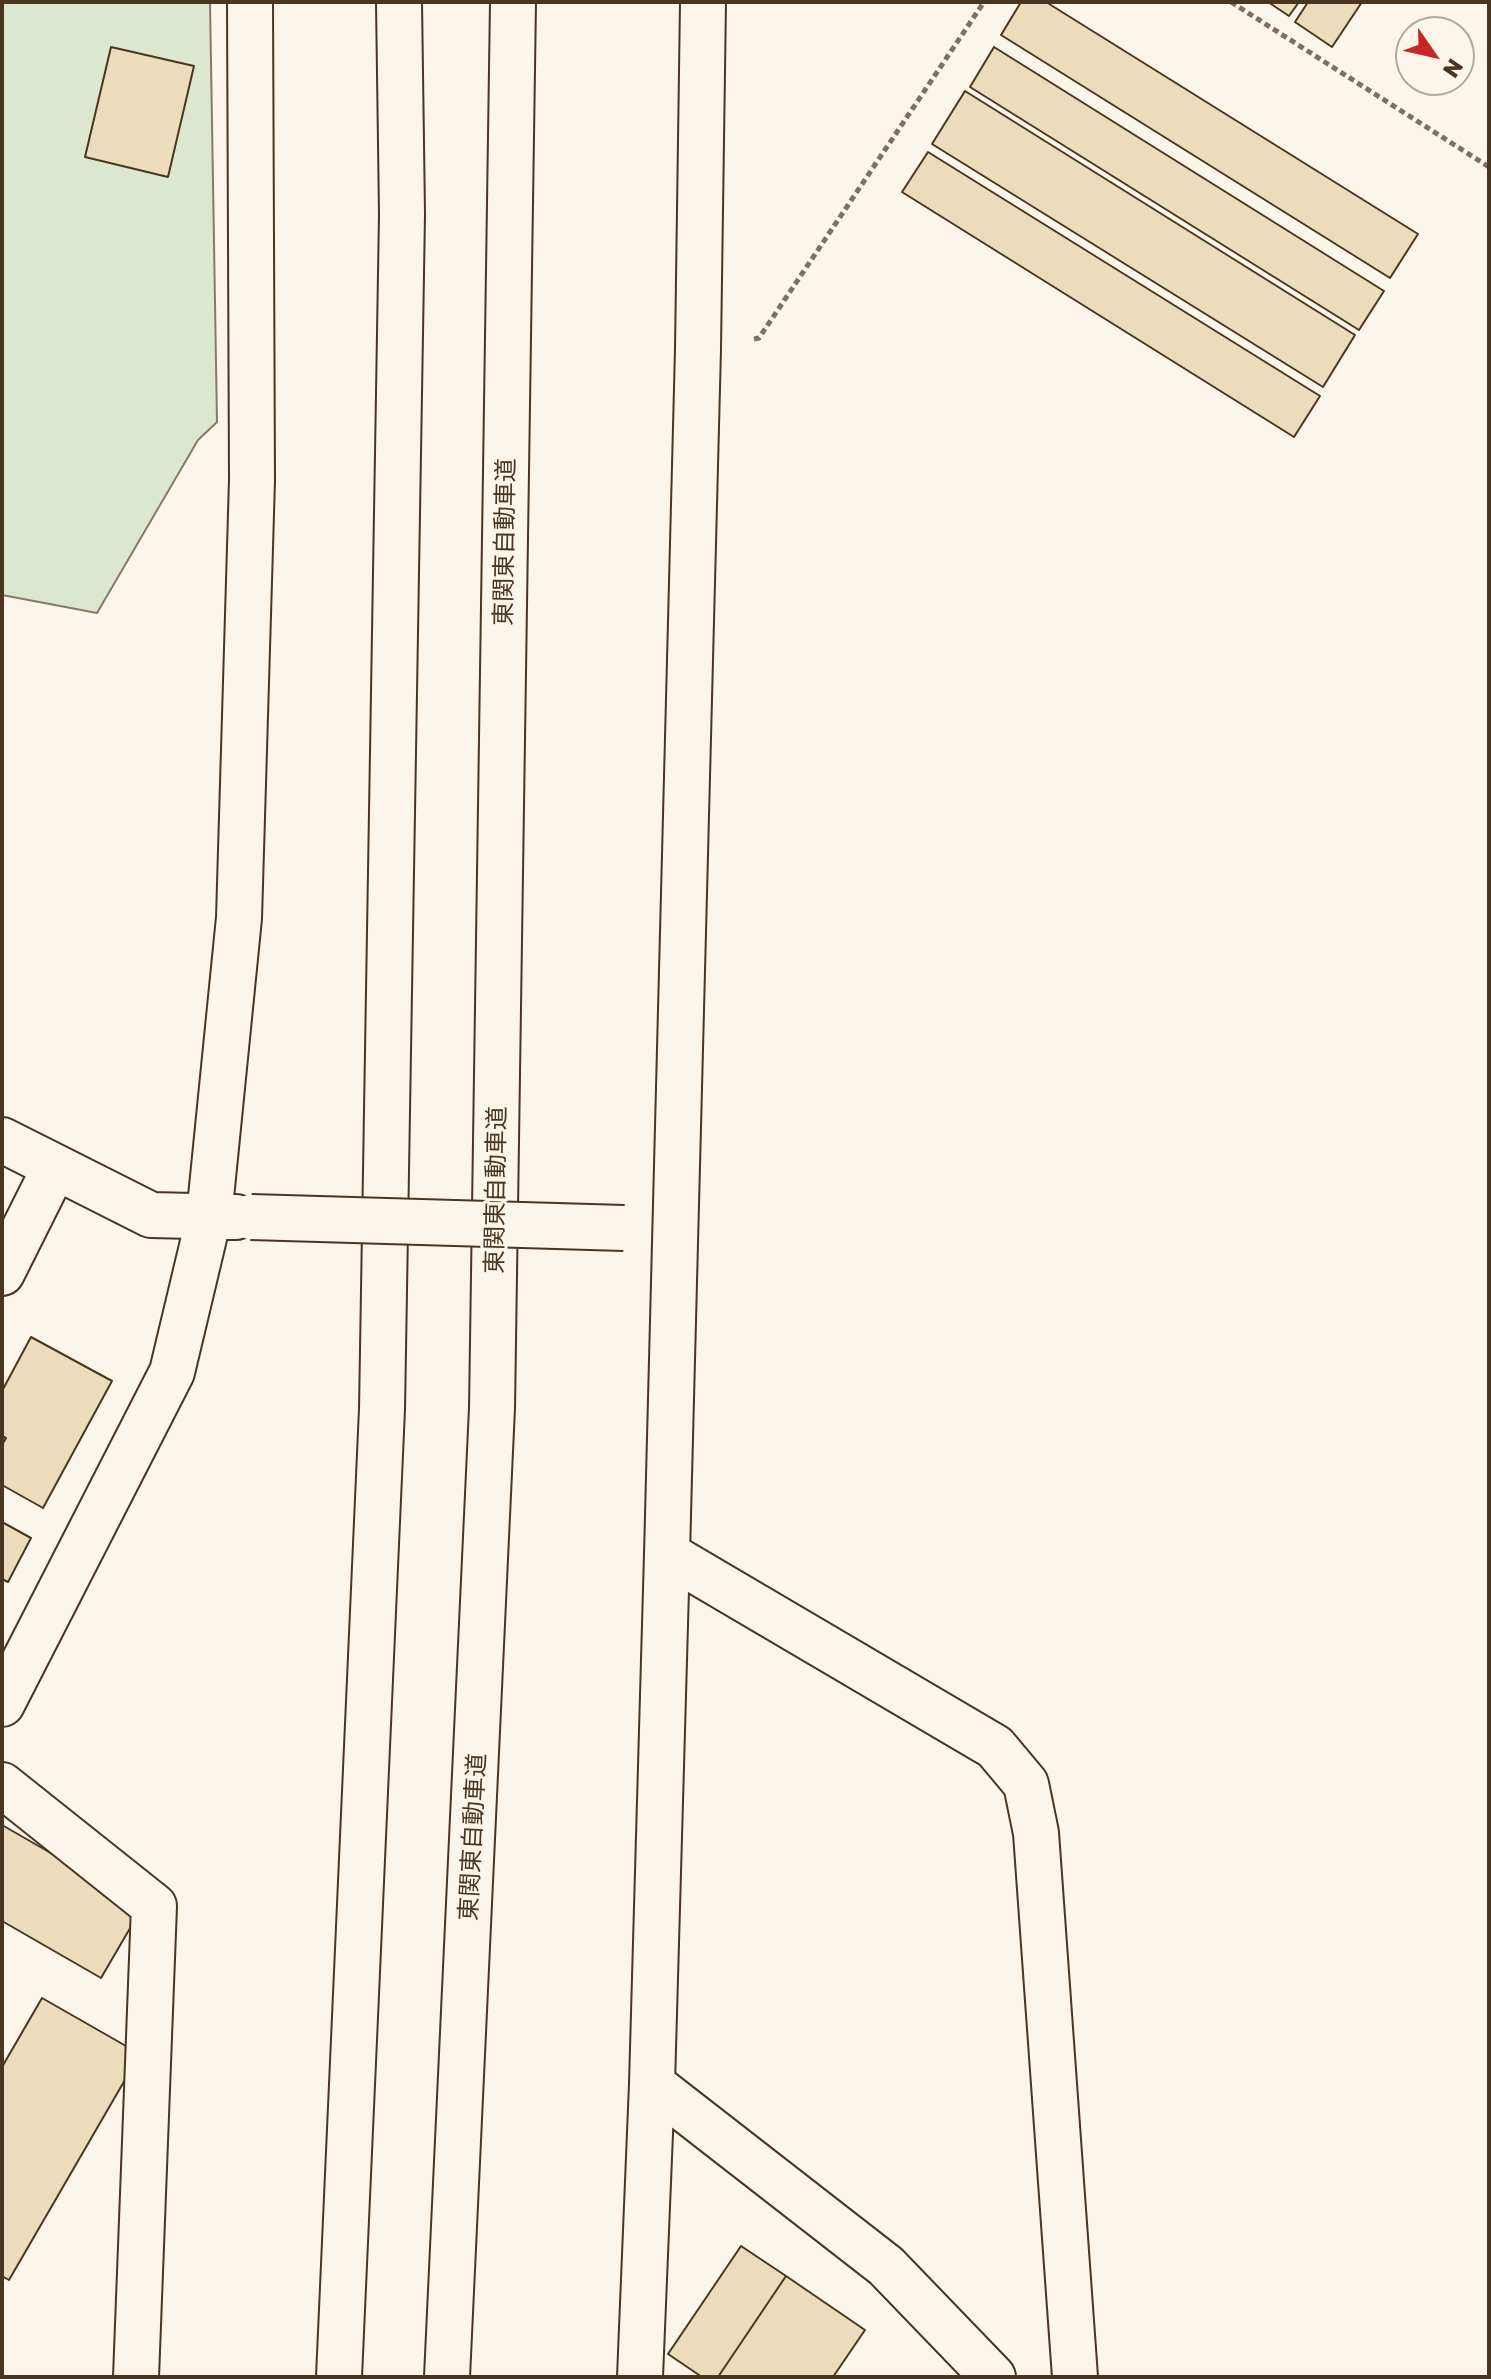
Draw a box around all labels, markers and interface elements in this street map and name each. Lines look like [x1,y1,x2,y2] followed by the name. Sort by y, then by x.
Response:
[1395,16,1475,96] north arrow
[1438,54,1470,83] text: N
[489,458,521,626] street label: 東関東自動車道
[480,1106,512,1274] street label: 東関東自動車道
[454,1752,492,1922] street label: 東関東自動車道

